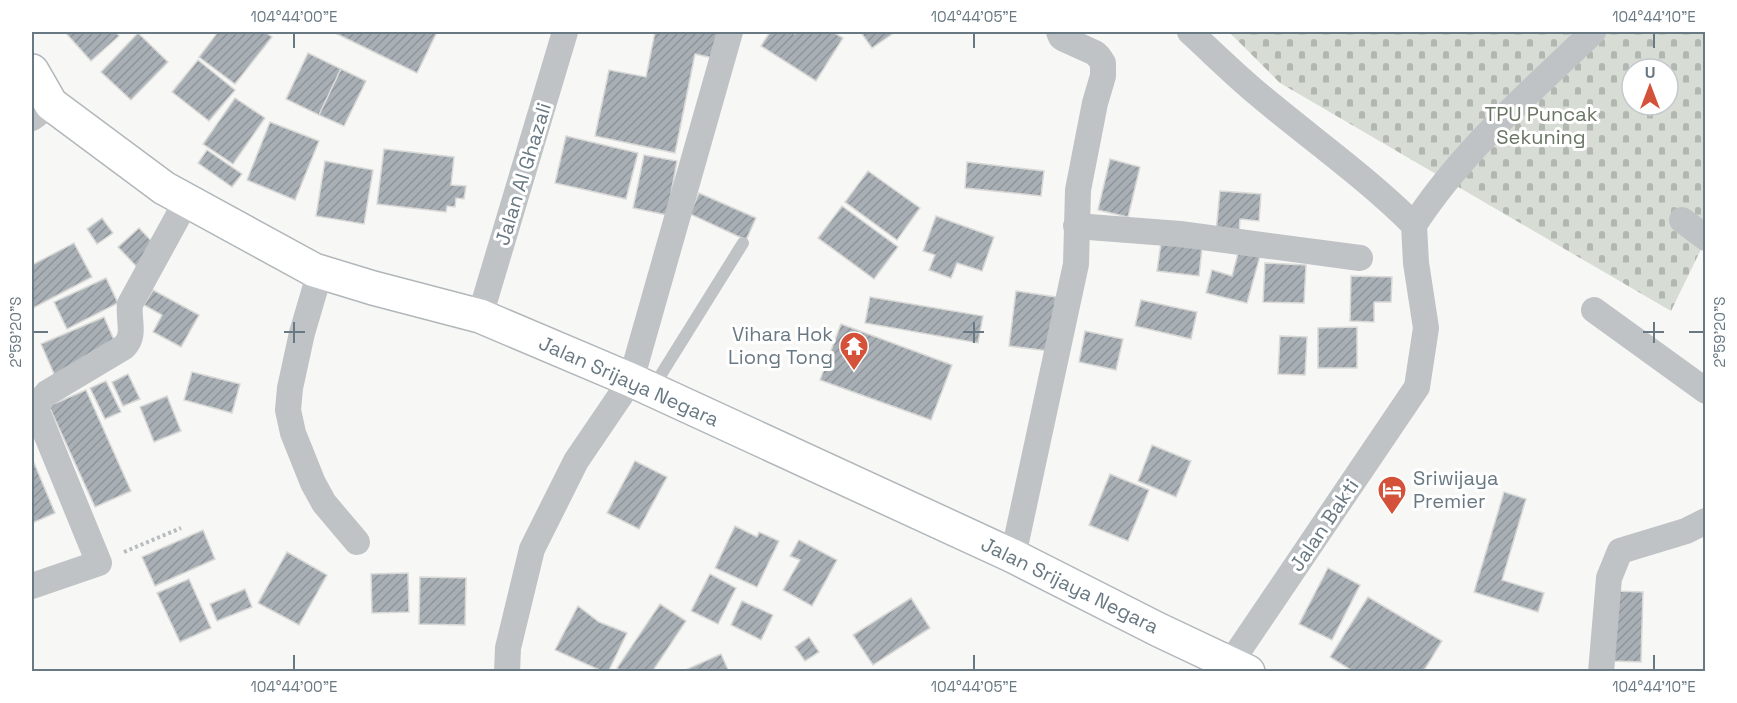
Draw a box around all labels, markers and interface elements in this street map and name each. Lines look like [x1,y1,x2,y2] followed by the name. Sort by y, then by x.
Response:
[250,7,338,26] text: 104°44'00"E
[931,7,1017,26] text: 104°44'05"E
[1612,7,1696,26] text: 104°44'10"E
[1620,57,1680,117] north arrow
[1645,62,1655,83] text: U
[489,100,557,248] street label: Jalan Al Ghazali
[1485,101,1598,150] park label: TPU Puncak Sekuning
[6,297,25,367] text: 2°59'20"S
[1710,297,1729,367] text: 2°59'20"S
[728,321,833,370] place label: Vihara Hok Liong Tong
[535,330,723,432] street label: Jalan Srijaya Negara
[838,330,870,372] temple icon: Vihara Hok Liong Tong
[1413,465,1499,514] place label: Sriwijaya Premier
[1284,474,1364,576] street label: Jalan Bakti
[1376,474,1408,516] hotel icon: Sriwijaya Premier
[977,531,1163,639] street label: Jalan Srijaya Negara
[250,677,338,696] text: 104°44'00"E
[931,677,1017,696] text: 104°44'05"E
[1612,677,1696,696] text: 104°44'10"E

